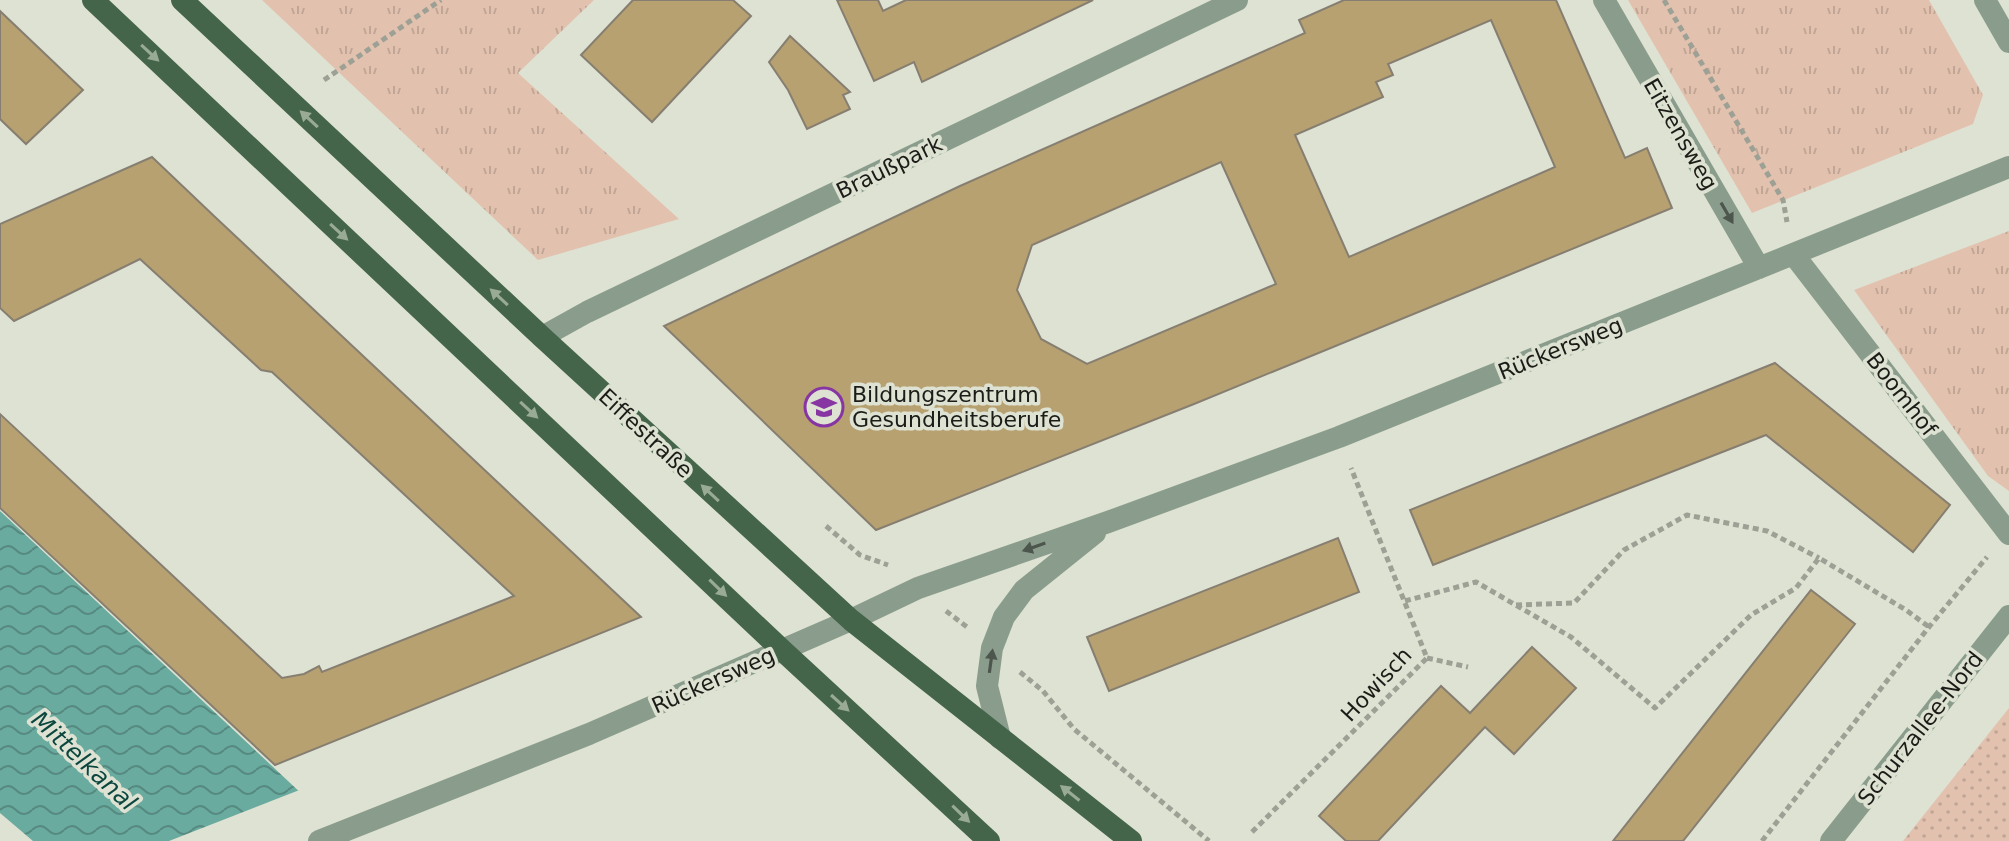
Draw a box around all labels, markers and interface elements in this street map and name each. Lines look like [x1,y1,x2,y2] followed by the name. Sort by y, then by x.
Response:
[140,44,159,62] one-way arrow
[1639,74,1723,194] street label: Eitzensweg
[300,111,319,129] one-way arrow
[832,131,946,204] street label: Braußpark
[1720,202,1734,224] one-way arrow
[329,222,348,240] one-way arrow
[490,289,509,307] one-way arrow
[1494,312,1626,385] street label: Rückersweg
[1861,348,1943,442] street label: Boomhof
[852,382,1061,432] place label: Bildungszentrum Gesundheitsberufe
[594,384,698,483] street label: Eiffestraße
[803,386,845,428] school or university icon: Bildungszentrum Gesundheitsberufe
[519,400,538,418] one-way arrow
[701,484,720,502] one-way arrow
[1022,542,1046,554] one-way arrow
[708,579,727,597] one-way arrow
[648,642,779,719] street label: Rückersweg
[1336,642,1417,726] street label: Howisch
[1853,647,1988,810] street label: Schurzallee-Nord
[984,648,997,673] one-way arrow
[830,693,849,711] one-way arrow
[26,705,142,817] water label: Mittelkanal
[1060,785,1080,801] one-way arrow
[951,804,970,823] one-way arrow

